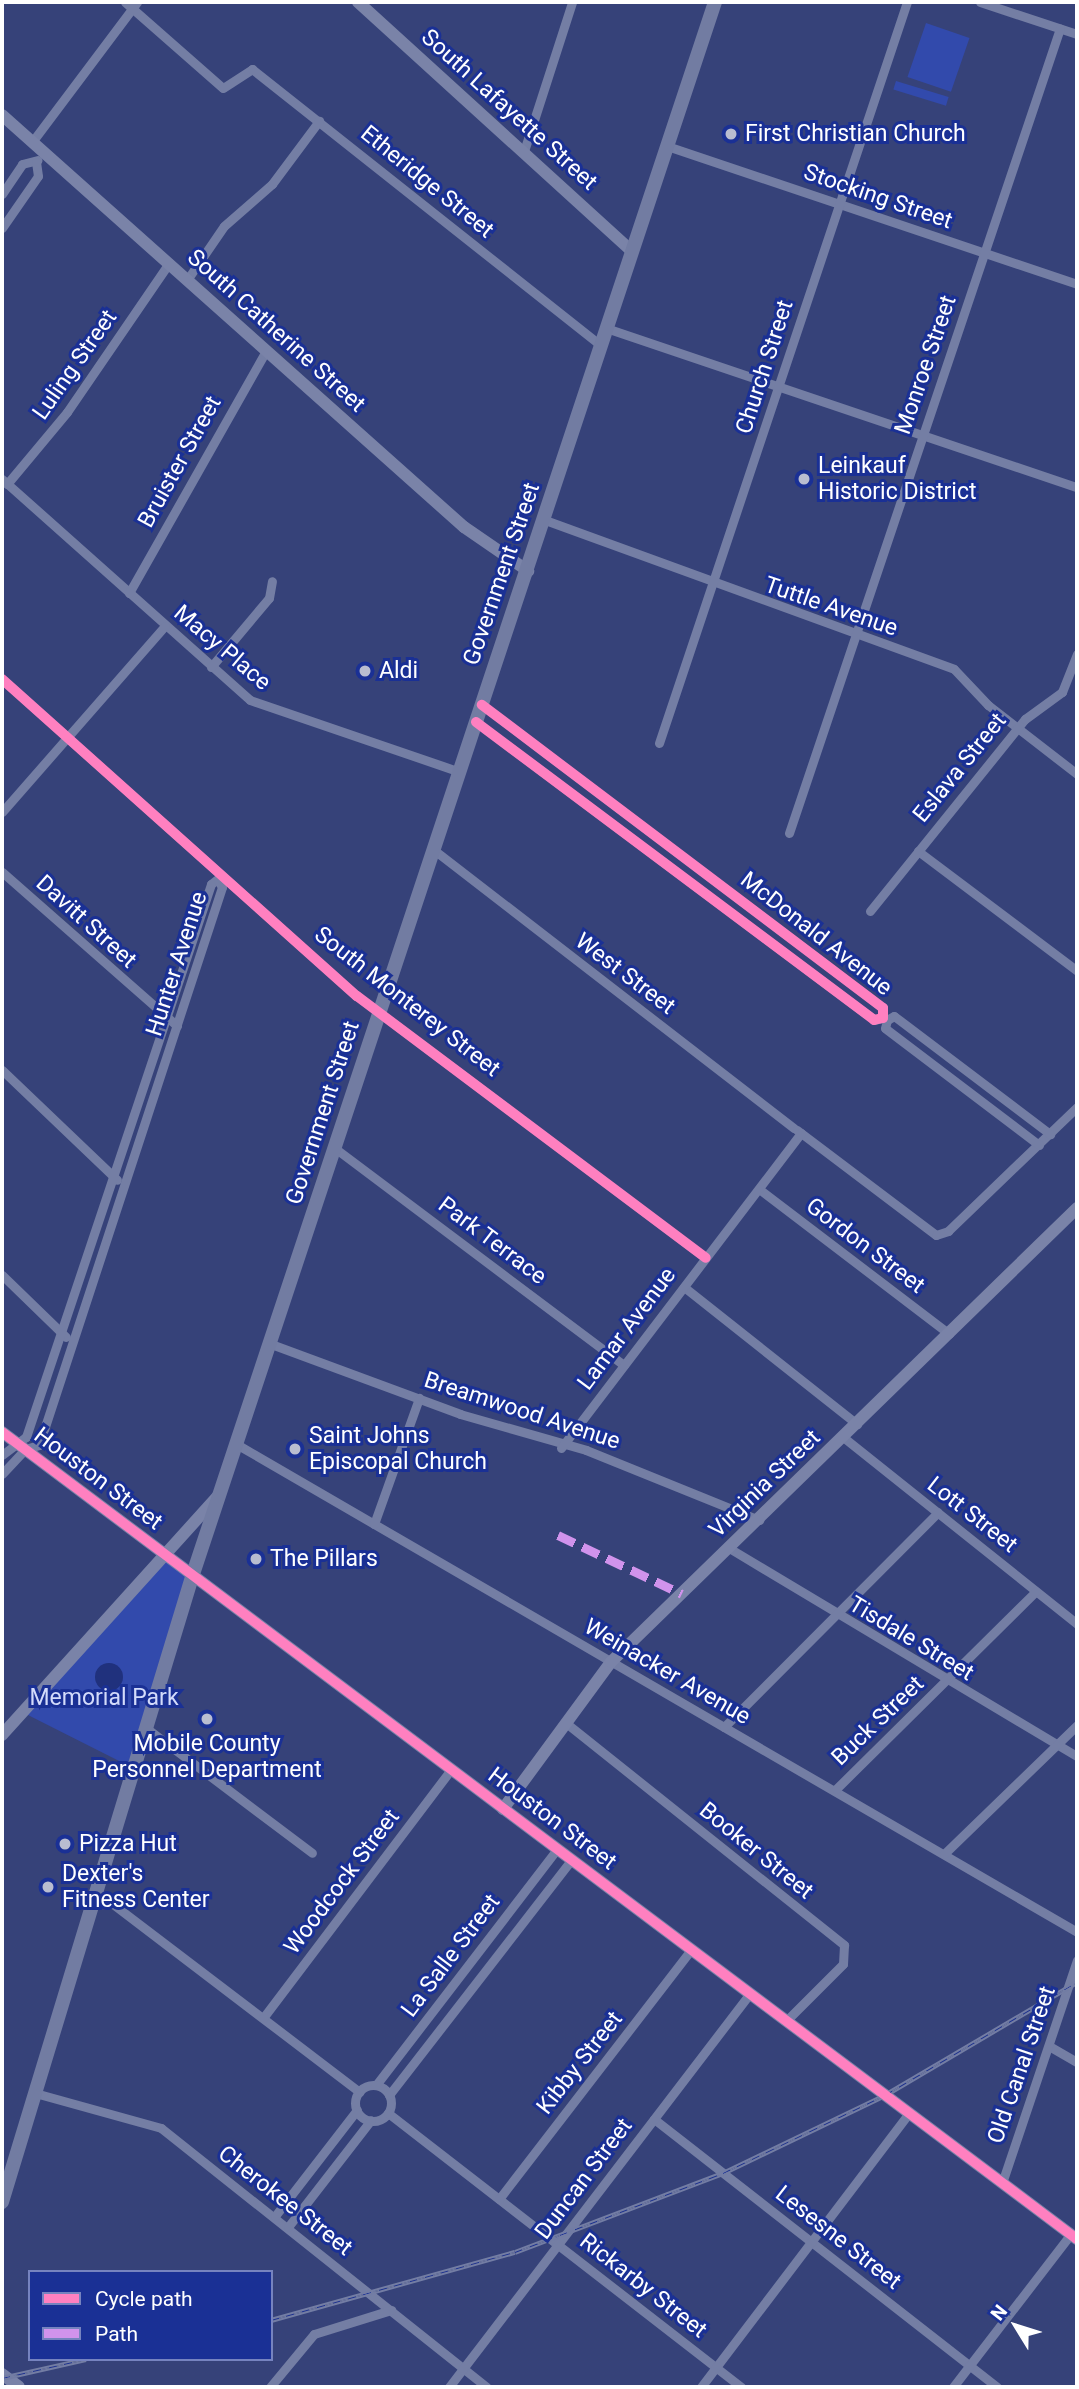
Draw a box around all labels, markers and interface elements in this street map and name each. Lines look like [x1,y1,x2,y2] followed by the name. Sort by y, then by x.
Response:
[415,24,603,196] street label: South Lafayette Street
[355,120,499,244] street label: Etheridge Street
[745,120,966,148] place label: First Christian Church
[723,126,739,142] marker: First Christian Church
[800,159,956,235] street label: Stocking Street
[181,244,371,418] street label: South Catherine Street
[889,292,963,438] street label: Monroe Street
[730,297,800,437] street label: Church Street
[27,305,123,425] street label: Luling Street
[132,391,228,533] street label: Bruister Street
[818,452,976,506] place label: Leinkauf Historic District
[796,471,812,487] marker: Leinkauf Historic District
[458,479,546,669] street label: Government Street
[761,571,901,643] street label: Tuttle Avenue
[168,599,276,697] street label: Macy Place
[379,657,418,685] place label: Aldi
[357,663,373,679] marker: Aldi
[908,708,1012,828] street label: Eslava Street
[735,866,897,1002] street label: McDonald Avenue
[30,870,142,974] street label: Davitt Street
[141,888,213,1040] street label: Hunter Avenue
[309,921,505,1083] street label: South Monterey Street
[570,927,680,1021] street label: West Street
[280,1018,366,1208] street label: Government Street
[432,1191,552,1291] street label: Park Terrace
[800,1192,930,1300] street label: Gordon Street
[572,1262,682,1396] street label: Lamar Avenue
[421,1366,623,1456] street label: Breamwood Avenue
[28,1422,168,1536] street label: Houston Street
[309,1422,487,1476] place label: Saint Johns Episcopal Church
[704,1424,826,1544] street label: Virginia Street
[287,1441,303,1457] marker: Saint Johns Episcopal Church
[921,1471,1023,1559] street label: Lott Street
[270,1545,378,1573] place label: The Pillars
[248,1551,264,1567] marker: The Pillars
[844,1591,978,1687] street label: Tisdale Street
[579,1613,755,1731] street label: Weinacker Avenue
[826,1670,930,1772] street label: Buck Street
[29,1684,179,1712] park label: Memorial Park
[199,1711,215,1727] marker: Mobile County Personnel Department
[92,1730,322,1784] place label: Mobile County Personnel Department
[482,1762,622,1876] street label: Houston Street
[694,1797,818,1905] street label: Booker Street
[278,1804,406,1960] street label: Woodcock Street
[79,1830,177,1858] place label: Pizza Hut
[57,1836,73,1852] marker: Pizza Hut
[62,1860,210,1914] place label: Dexter's Fitness Center
[40,1879,56,1895] marker: Dexter's Fitness Center
[396,1889,506,2023] street label: La Salle Street
[982,1983,1062,2147] street label: Old Canal Street
[531,2006,629,2120] street label: Kibby Street
[530,2113,638,2245] street label: Duncan Street
[212,2140,358,2262] street label: Cherokee Street
[770,2180,906,2296] street label: Lesesne Street
[574,2228,712,2344] street label: Rickarby Street
[28,2270,273,2361] legend
[95,2287,193,2311] text: Cycle path
[981,2291,1051,2361] north arrow
[986,2300,1012,2325] text: N
[95,2322,138,2346] text: Path

